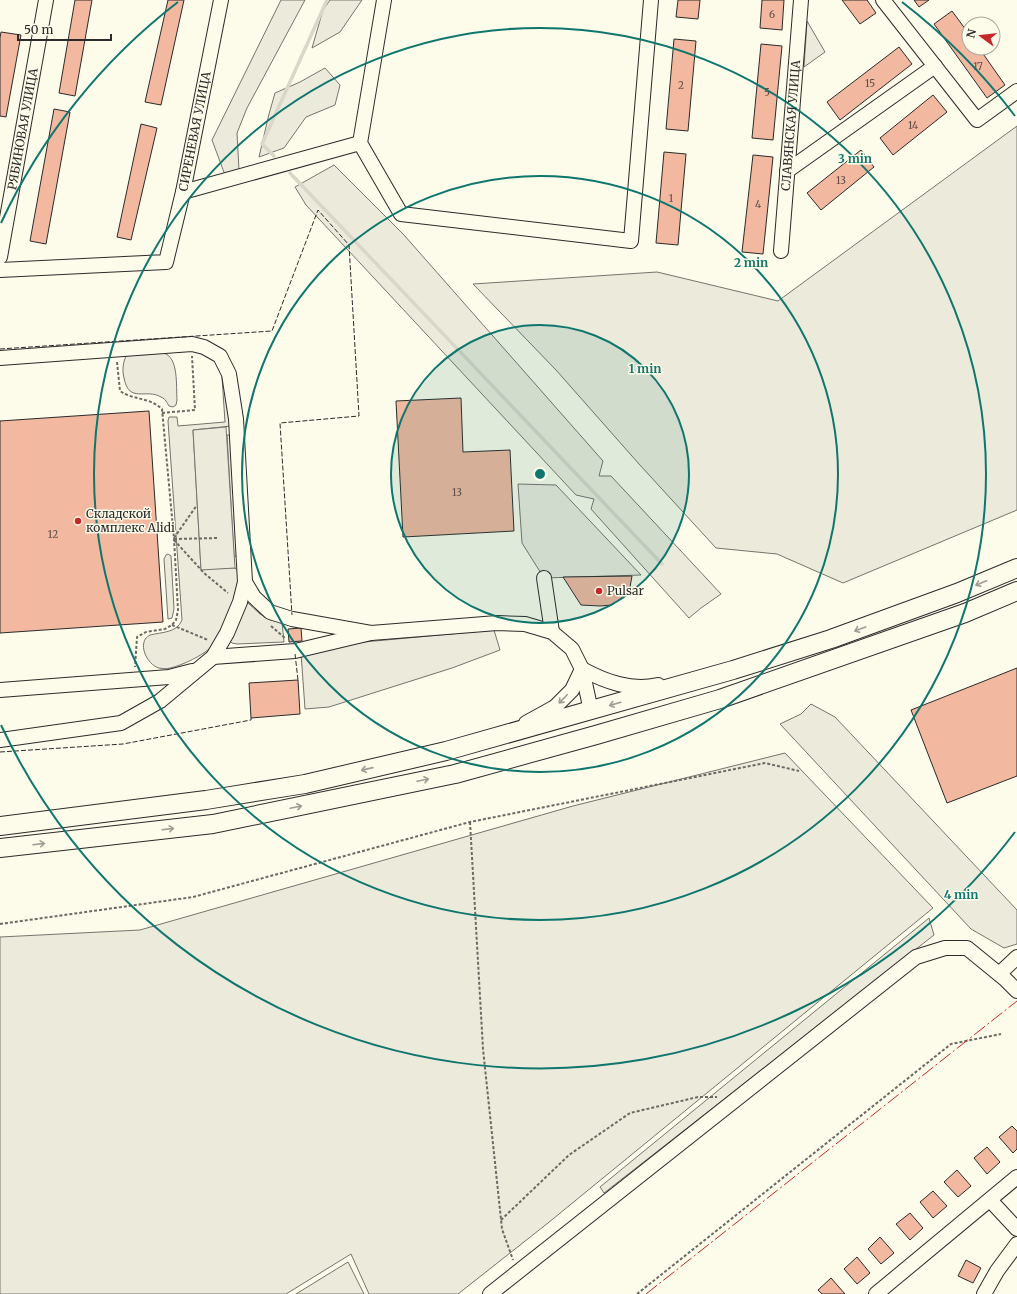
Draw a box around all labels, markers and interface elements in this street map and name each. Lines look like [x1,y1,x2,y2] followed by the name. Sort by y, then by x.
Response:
[769,8,775,21] house number: 6
[18,16,111,42] scale bar
[961,16,1001,56] north arrow
[24,22,53,37] text: 50 m
[963,27,979,39] text: N
[778,59,803,191] street label: СЛАВЯНСКАЯ УЛИЦА
[973,60,983,73] house number: 17
[4,66,41,191] street label: РЯБИНОВАЯ УЛИЦА
[175,70,214,193] street label: СИРЕНЕВАЯ УЛИЦА
[865,77,875,90] house number: 15
[678,79,684,92] house number: 2
[764,86,770,99] house number: 5
[908,119,918,132] house number: 14
[838,151,872,166] text: 3 min
[836,174,846,187] house number: 13
[669,192,674,205] house number: 1
[755,198,761,211] house number: 4
[734,255,768,270] text: 2 min
[629,361,661,376] text: 1 min
[533,467,547,481] centre of rings
[452,486,462,499] house number: 13
[86,506,175,535] place label: Складской комплекс Alidi
[73,516,83,526] marker: Складской комплекс Alidi
[48,528,58,541] house number: 12
[975,580,987,587] one-way arrow
[607,583,645,598] place label: Pulsar
[594,586,604,596] marker: Pulsar
[854,626,866,634] one-way arrow
[558,694,568,704] one-way arrow
[609,701,622,708] one-way arrow
[361,766,374,774] one-way arrow
[416,776,429,784] one-way arrow
[289,802,302,810] one-way arrow
[161,825,174,833] one-way arrow
[32,840,45,847] one-way arrow
[944,887,978,902] text: 4 min

